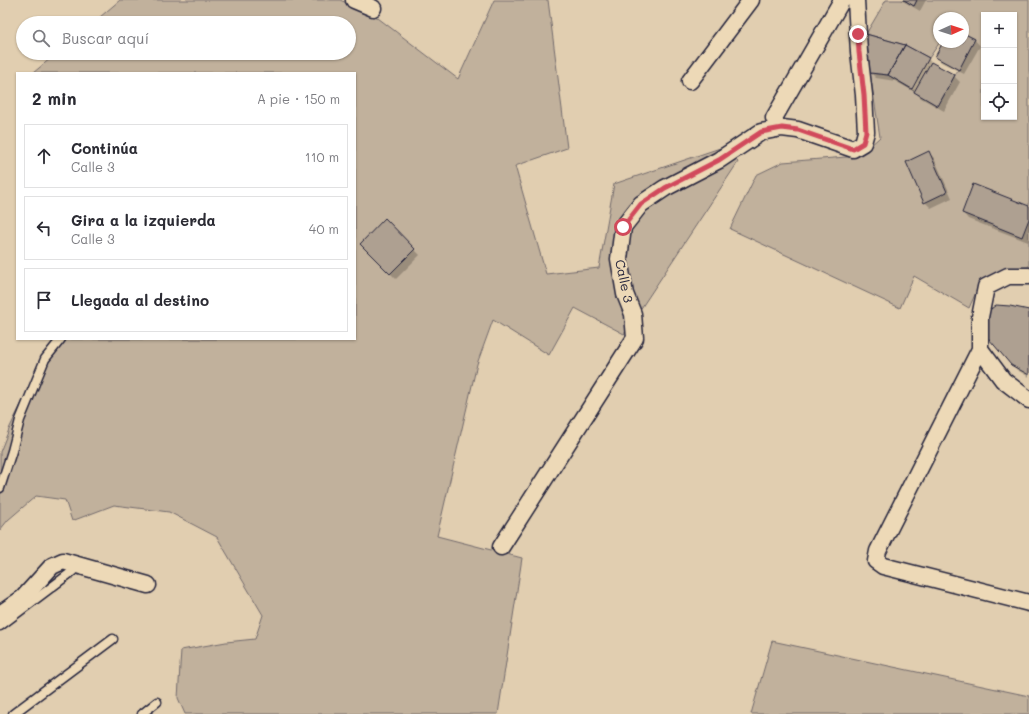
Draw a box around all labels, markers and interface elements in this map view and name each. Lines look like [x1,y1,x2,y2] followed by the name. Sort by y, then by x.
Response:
[933,12,969,48] north arrow
[981,12,1017,120] map controls
[981,12,1017,48] button: +
[16,16,356,60] search box
[849,25,867,43] route end
[30,27,52,49] icon: search
[62,28,149,48] text: Buscar aquí
[981,48,1017,84] button: −
[981,84,1017,120] button: locate
[32,87,77,109] text: 2 min
[257,90,340,107] text: A pie · 150 m
[71,138,138,158] text: Continúa
[33,145,55,167] icon: ahead
[305,148,339,165] text: 110 m
[71,158,115,175] text: Calle 3
[71,210,216,230] text: Gira a la izquierda
[33,217,55,239] icon: left
[614,218,632,236] route start
[309,220,339,237] text: 40 m
[71,230,115,247] text: Calle 3
[612,258,638,305] street label: Calle 3
[33,289,55,311] icon: arrive
[71,290,209,310] text: Llegada al destino

